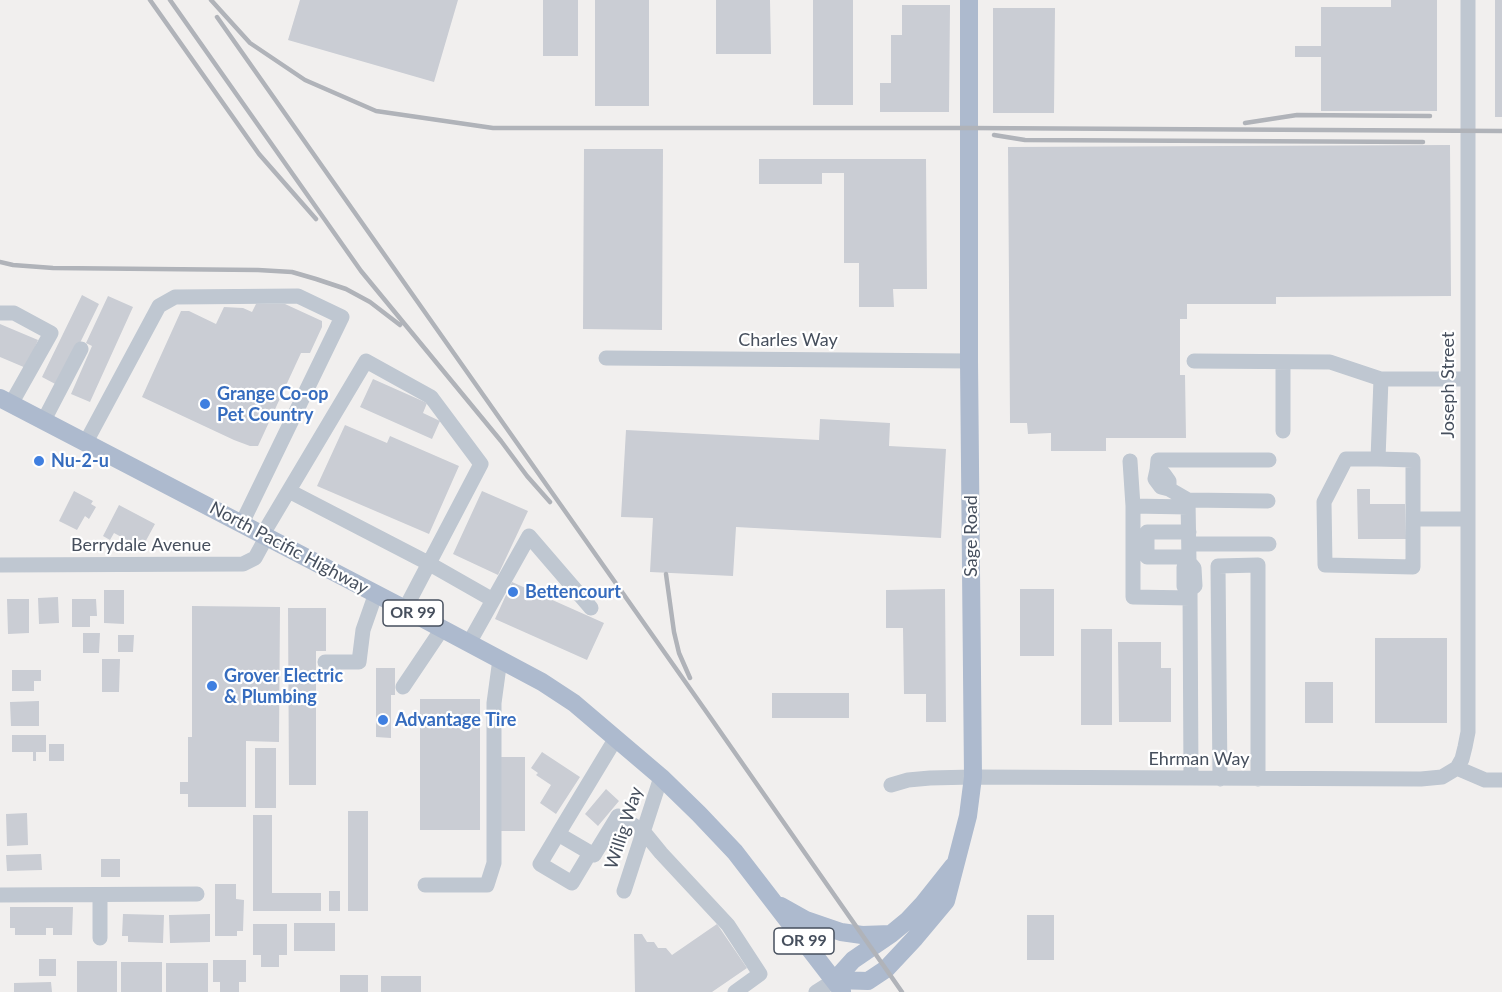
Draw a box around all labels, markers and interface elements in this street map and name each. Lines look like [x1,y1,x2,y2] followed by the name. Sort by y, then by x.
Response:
[738,329,838,351] street label: Charles Way
[1437,332,1459,438] street label: Joseph Street
[217,383,328,426] place label: Grange Co-op Pet Country
[198,397,212,411] marker: Grange Co-op Pet Country
[51,450,109,472] place label: Nu-2-u
[32,454,46,468] marker: Nu-2-u
[960,495,982,577] street label: Sage Road
[206,497,372,599] street label: North Pacific Highway
[71,534,211,556] street label: Berrydale Avenue
[525,581,621,603] place label: Bettencourt
[506,585,520,599] marker: Bettencourt
[383,600,443,626] road number: OR 99
[224,665,343,708] place label: Grover Electric & Plumbing
[205,679,219,693] marker: Grover Electric & Plumbing
[395,709,516,731] place label: Advantage Tire
[376,713,390,727] marker: Advantage Tire
[1149,748,1249,770] street label: Ehrman Way
[601,784,647,872] street label: Willig Way
[774,928,834,954] road number: OR 99

